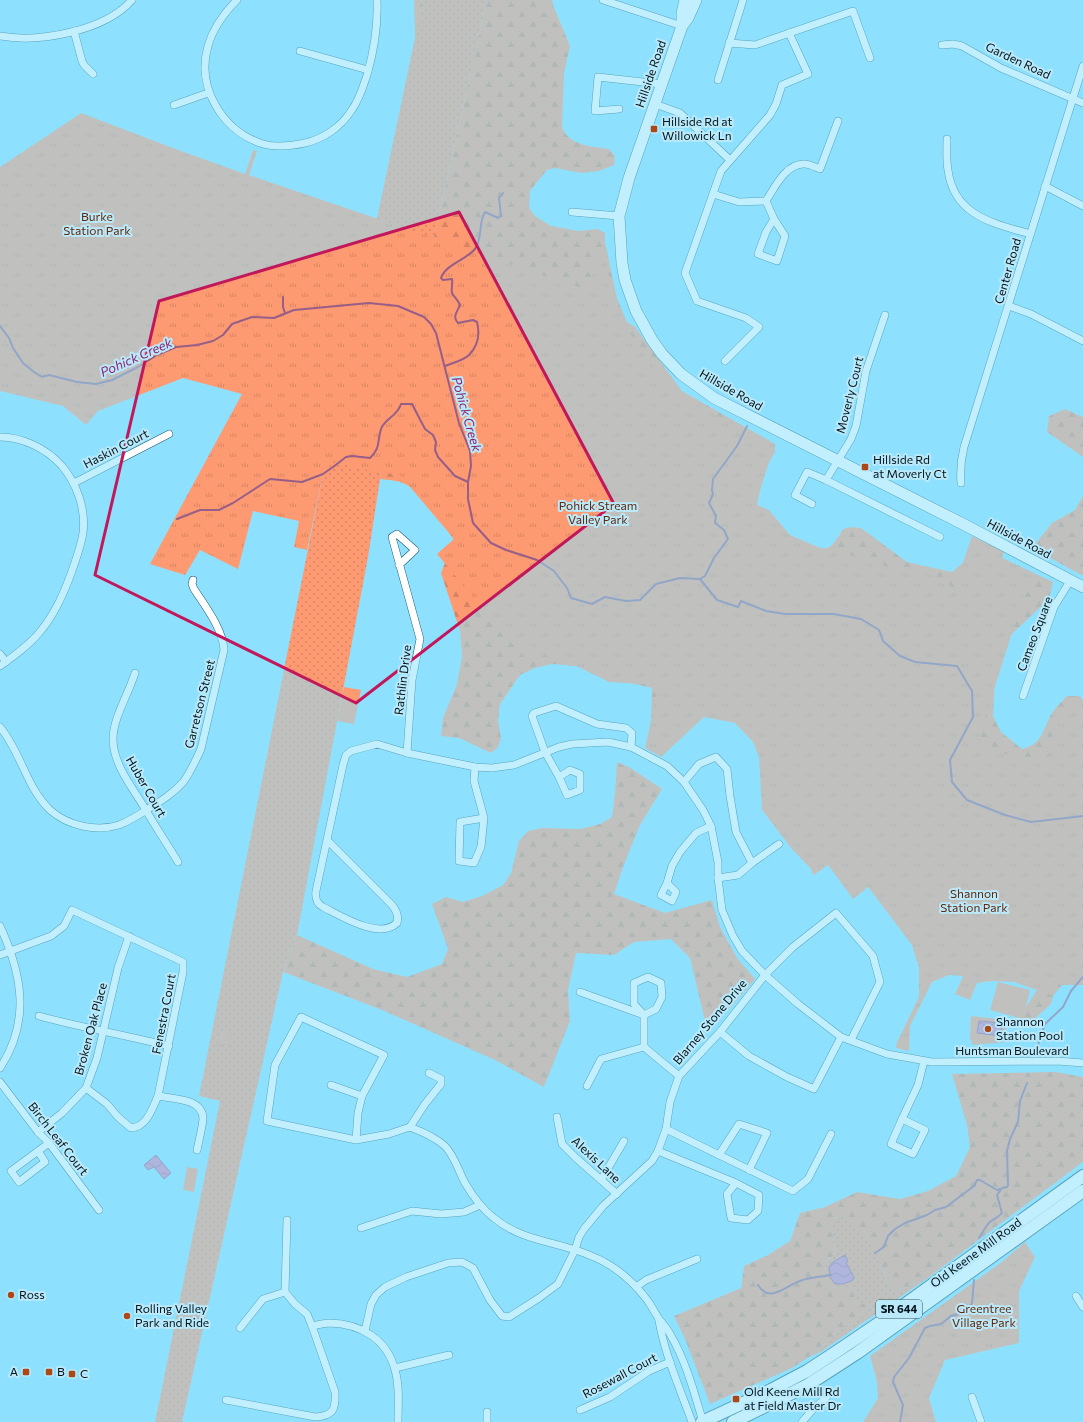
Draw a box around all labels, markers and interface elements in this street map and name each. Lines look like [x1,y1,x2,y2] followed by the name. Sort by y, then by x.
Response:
[632,38,668,109] street label: Hillside Road
[984,39,1053,81] street label: Garden Road
[662,114,732,142] place label: Hillside Rd at Willowick Ln
[649,124,659,134] marker: Hillside Rd at Willowick Ln
[63,209,131,237] park label: Burke Station Park
[991,236,1023,305] street label: Center Road
[98,334,175,380] water label: Pohick Creek
[833,355,865,435] street label: Moverly Court
[698,365,765,413] street label: Hillside Road
[449,375,486,454] water label: Pohick Creek
[81,426,151,471] street label: Haskin Court
[873,452,947,480] place label: Hillside Rd at Moverly Ct
[860,462,870,472] marker: Hillside Rd at Moverly Ct
[559,498,637,526] park label: Pohick Stream Valley Park
[985,515,1054,561] street label: Hillside Road
[1013,594,1055,673] street label: Cameo Square
[391,644,413,716] street label: Rathlin Drive
[181,658,217,750] street label: Garretson Street
[124,754,170,820] street label: Huber Court
[940,886,1008,914] park label: Shannon Station Park
[148,972,178,1055] street label: Fenestra Court
[670,976,749,1067] street label: Blarney Stone Drive
[71,981,109,1077] street label: Broken Oak Place
[996,1014,1063,1042] place label: Shannon Station Pool
[983,1024,993,1034] marker: Shannon Station Pool
[955,1043,1069,1057] street label: Huntsman Boulevard
[26,1099,92,1178] street label: Birch Leaf Court
[570,1133,624,1185] street label: Alexis Lane
[927,1214,1024,1290] street label: Old Keene Mill Road
[19,1287,45,1301] place label: Ross
[6,1290,16,1300] marker: Ross
[876,1300,922,1318] road number: SR 644
[135,1301,209,1329] place label: Rolling Valley Park and Ride
[952,1301,1016,1329] park label: Greentree Village Park
[122,1311,132,1321] marker: Rolling Valley Park and Ride
[580,1350,659,1401] street label: Rosewall Court
[10,1364,18,1378] place label: A
[57,1364,65,1378] place label: B
[80,1366,88,1380] place label: C
[21,1367,31,1377] marker: A
[44,1367,54,1377] marker: B
[67,1369,77,1379] marker: C
[744,1384,841,1412] place label: Old Keene Mill Rd at Field Master Dr
[731,1394,741,1404] marker: Old Keene Mill Rd at Field Master Dr

